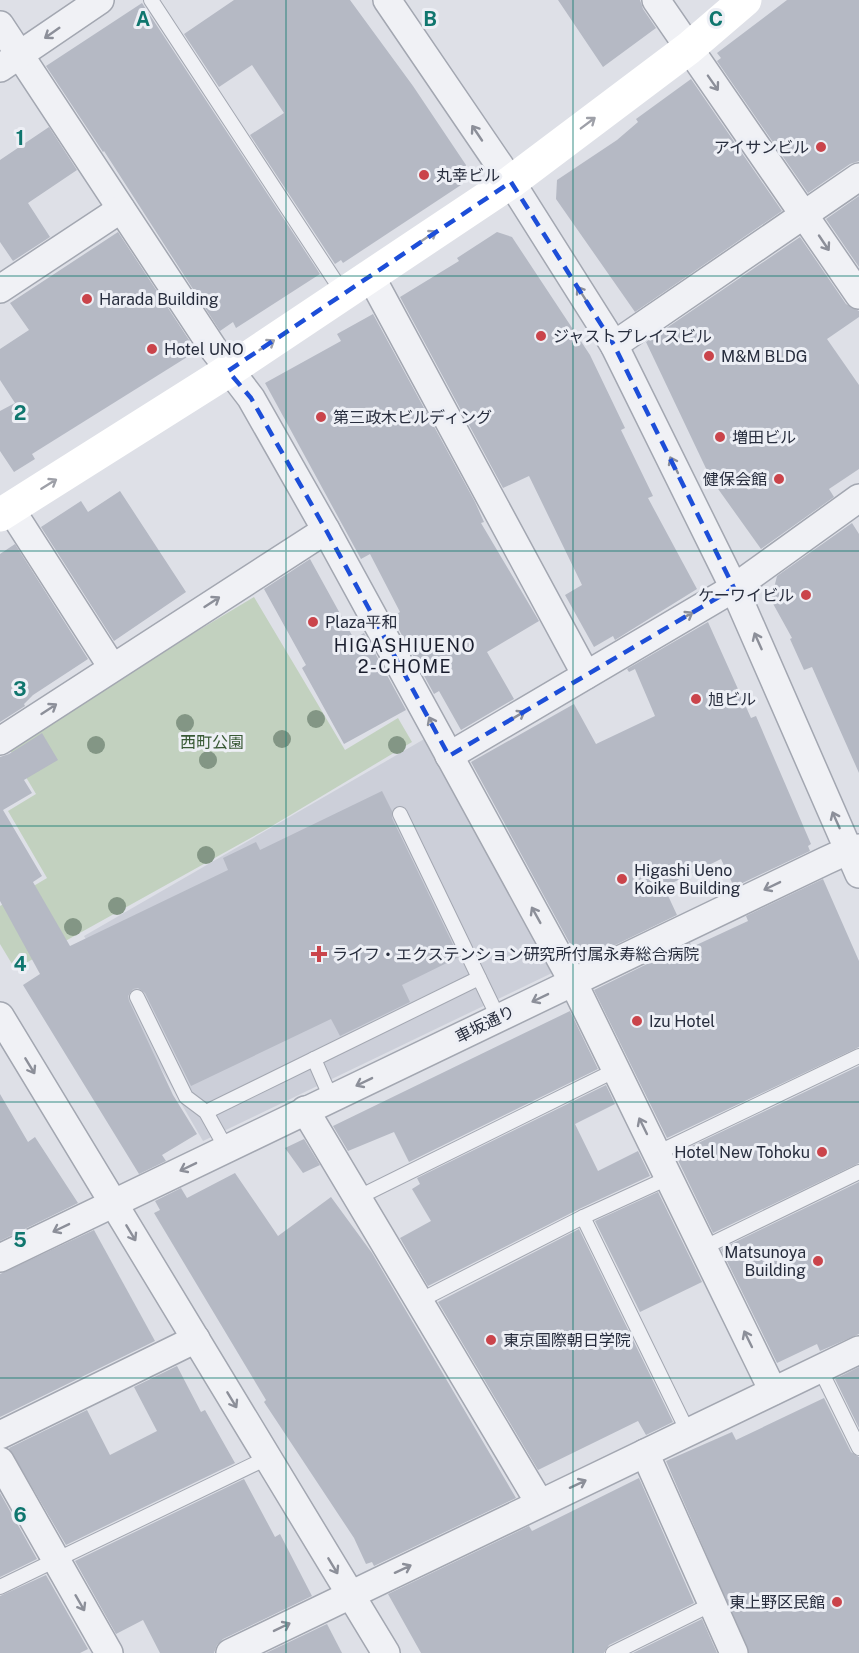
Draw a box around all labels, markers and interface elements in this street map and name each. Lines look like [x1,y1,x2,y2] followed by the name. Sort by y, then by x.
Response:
[136,7,150,31] text: A
[423,7,437,31] text: B
[709,7,723,31] text: C
[44,27,60,39] one-way arrow
[707,74,719,90] one-way arrow
[579,117,595,130] one-way arrow
[471,125,484,142] one-way arrow
[16,126,24,150] text: 1
[714,138,809,157] place label: アイサンビル
[814,140,828,154] marker: アイサンビル
[436,166,500,185] place label: 丸幸ビル
[417,168,431,182] marker: 丸幸ビル
[420,230,437,242] one-way arrow
[818,235,830,251] one-way arrow
[575,285,588,302] one-way arrow
[99,290,219,309] place label: Harada Building
[80,292,94,306] marker: Harada Building
[553,327,712,346] place label: ジャストプレイスビル
[534,329,548,343] marker: ジャストプレイスビル
[258,339,275,351] one-way arrow
[164,340,244,359] place label: Hotel UNO
[145,342,159,356] marker: Hotel UNO
[721,347,807,366] place label: M&M BLDG
[702,349,716,363] marker: M&M BLDG
[14,401,26,425] text: 2
[333,408,492,427] place label: 第三政木ビルディング
[314,410,328,424] marker: 第三政木ビルディング
[732,428,796,447] place label: 増田ビル
[713,430,727,444] marker: 増田ビル
[667,457,679,475] one-way arrow
[703,470,767,489] place label: 健保会館
[772,472,786,486] marker: 健保会館
[41,477,58,490] one-way arrow
[698,586,794,605] place label: ケーワイビル
[799,588,813,602] marker: ケーワイビル
[204,596,220,608] one-way arrow
[676,610,693,622] one-way arrow
[325,613,397,632] place label: Plaza平和
[306,615,320,629] marker: Plaza平和
[751,633,763,651] one-way arrow
[334,635,476,677] district label: HIGASHIUENO 2-CHOME
[13,677,27,701] text: 3
[708,690,756,709] place label: 旭ビル
[689,692,703,706] marker: 旭ビル
[40,702,57,714] one-way arrow
[508,710,525,722] one-way arrow
[426,716,438,734] one-way arrow
[180,733,244,752] park label: 西町公園
[829,811,840,829] one-way arrow
[634,861,741,898] place label: Higashi Ueno Koike Building
[615,872,629,886] marker: Higashi Ueno Koike Building
[764,881,782,893] one-way arrow
[530,907,542,924] one-way arrow
[310,945,328,963] marker: ライフ・エクステンション研究所付属永寿総合病院
[332,945,700,964] place label: ライフ・エクステンション研究所付属永寿総合病院
[13,952,27,976] text: 4
[531,992,549,1004] one-way arrow
[452,1001,518,1047] street label: 車坂通り
[649,1012,715,1031] place label: Izu Hotel
[630,1014,644,1028] marker: Izu Hotel
[25,1057,37,1074] one-way arrow
[355,1077,373,1088] one-way arrow
[637,1117,649,1135] one-way arrow
[674,1143,810,1162] place label: Hotel New Tohoku
[815,1145,829,1159] marker: Hotel New Tohoku
[180,1161,198,1173] one-way arrow
[52,1223,70,1235] one-way arrow
[126,1224,138,1241] one-way arrow
[13,1228,27,1252] text: 5
[724,1243,806,1280] place label: Matsunoya Building
[811,1254,825,1268] marker: Matsunoya Building
[741,1330,753,1348] one-way arrow
[503,1331,631,1350] place label: 東京国際朝日学院
[484,1333,498,1347] marker: 東京国際朝日学院
[227,1391,239,1408] one-way arrow
[569,1478,587,1489] one-way arrow
[13,1503,27,1527] text: 6
[328,1557,340,1574] one-way arrow
[393,1562,411,1574] one-way arrow
[729,1593,825,1612] place label: 東上野区民館
[75,1594,87,1611] one-way arrow
[830,1595,844,1609] marker: 東上野区民館
[273,1621,291,1633] one-way arrow

